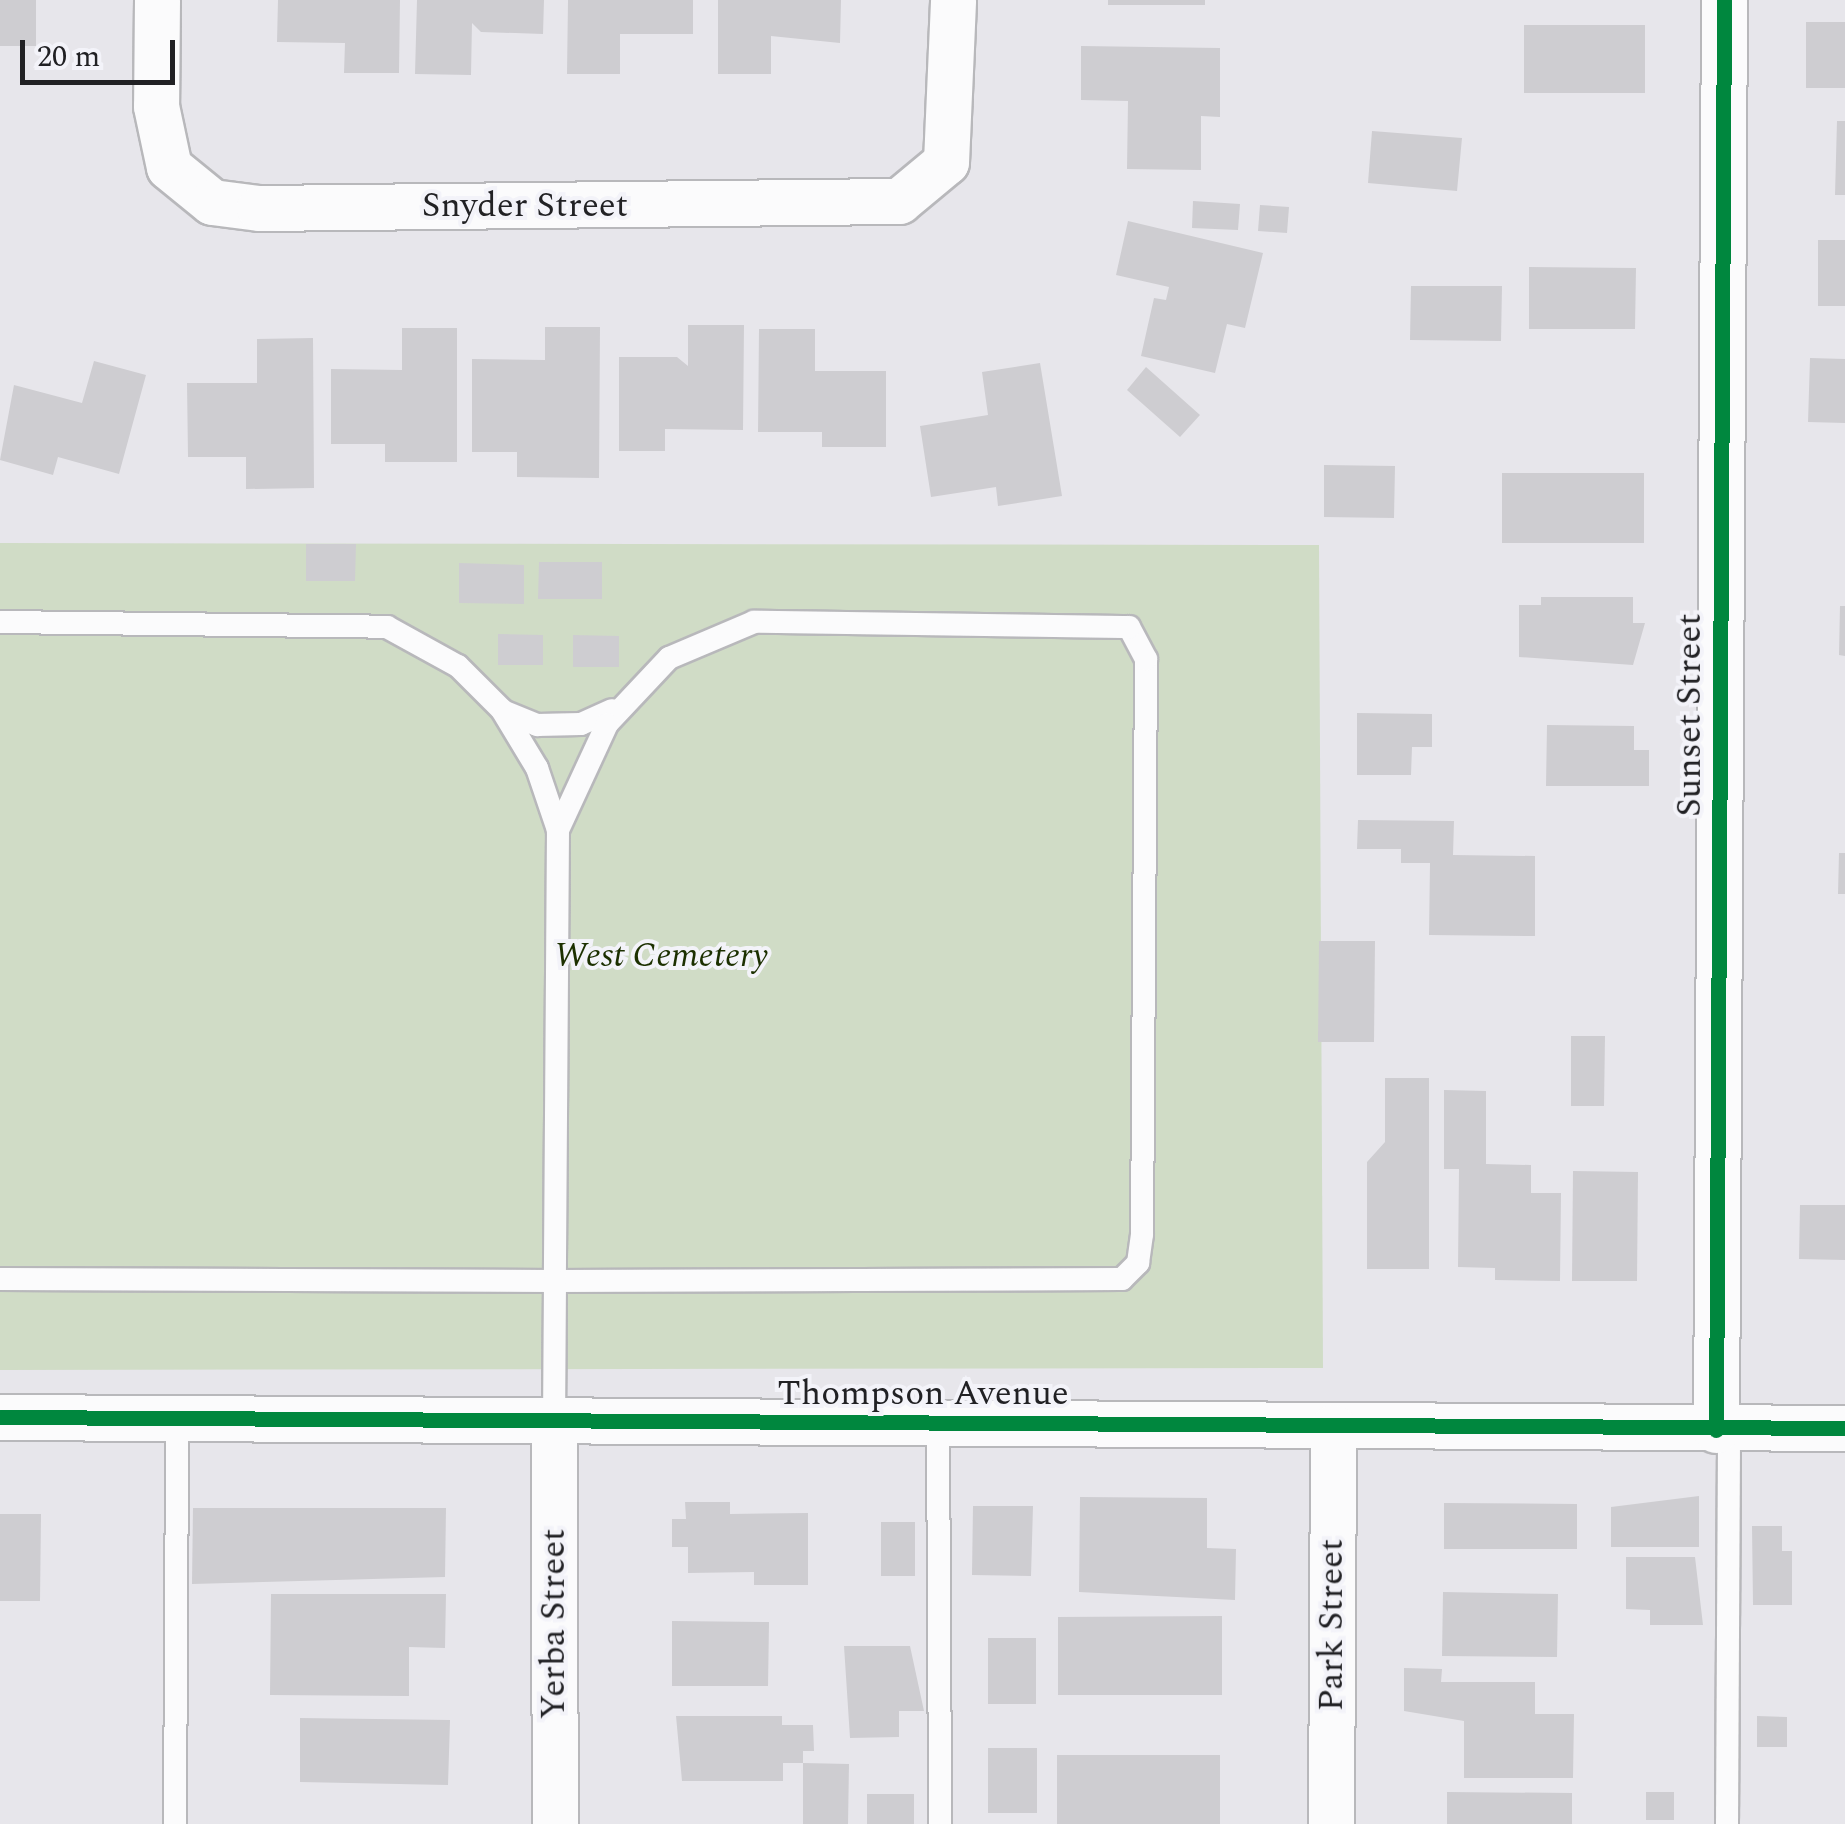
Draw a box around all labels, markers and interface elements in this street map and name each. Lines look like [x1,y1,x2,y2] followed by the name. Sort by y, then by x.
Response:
[25,20,180,82] scale bar
[37,34,100,80] text: 20 m
[422,185,628,227] street label: Snyder Street
[1669,613,1711,817] street label: Sunset Street
[554,935,768,977] park label: West Cemetery
[777,1373,1069,1415] street label: Thompson Avenue
[533,1529,575,1719] street label: Yerba Street
[1311,1539,1353,1711] street label: Park Street

